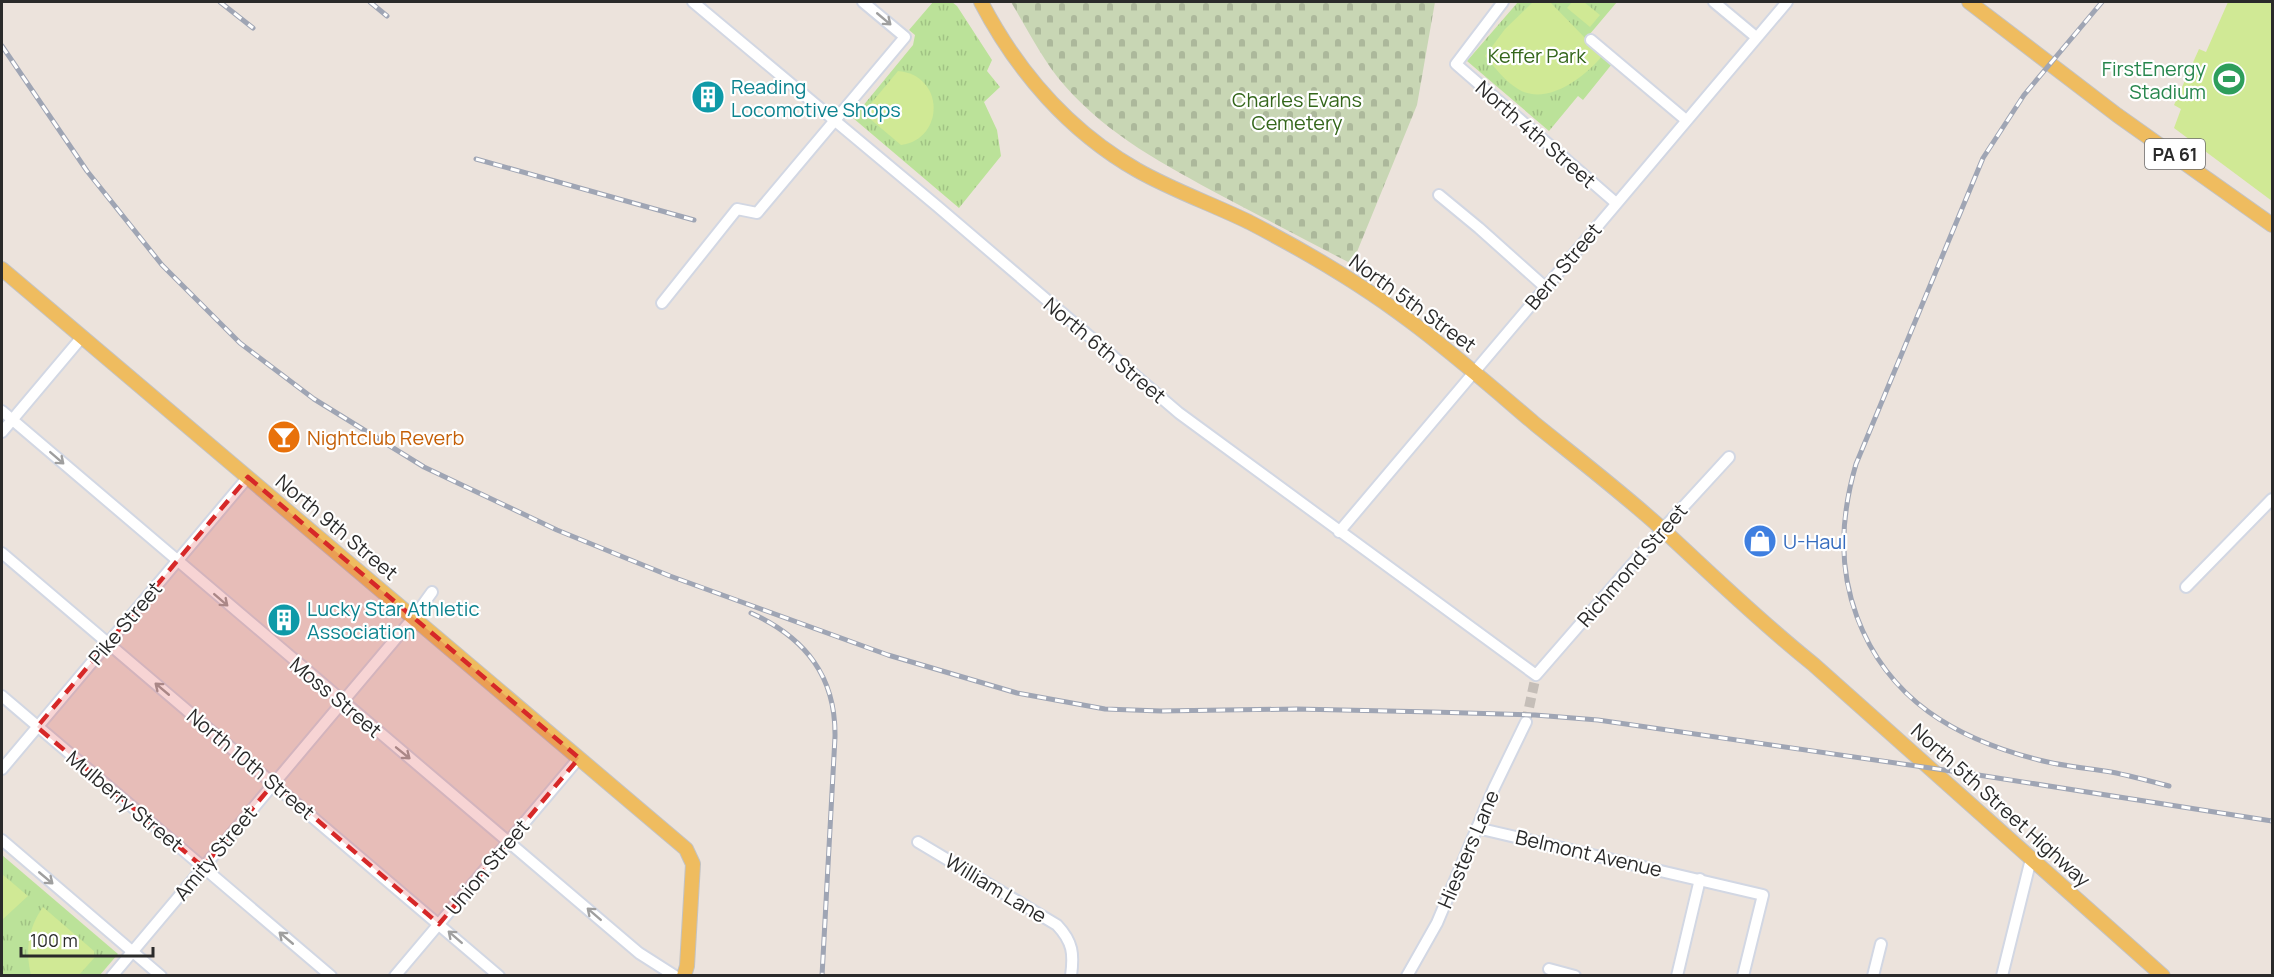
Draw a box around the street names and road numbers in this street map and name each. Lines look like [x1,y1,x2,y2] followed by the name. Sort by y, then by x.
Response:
[1470,74,1602,194] street label: North 4th Street
[2145,139,2205,169] road number: PA 61
[1519,217,1607,315] street label: Bern Street
[1344,248,1482,358] street label: North 5th Street
[1038,291,1172,409] street label: North 6th Street
[270,468,404,586] street label: North 9th Street
[1571,498,1693,632] street label: Richmond Street
[82,576,168,670] street label: Pike Street
[284,651,388,743] street label: Moss Street
[181,702,321,826] street label: North 10th Street
[1906,717,2097,893] street label: North 5th Street Highway
[61,744,189,858] street label: Mulberry Street
[1431,786,1505,912] street label: Hiesters Lane
[168,800,262,906] street label: Amity Street
[439,813,535,921] street label: Union Street
[1513,823,1665,883] street label: Belmont Avenue
[940,847,1052,929] street label: William Lane

